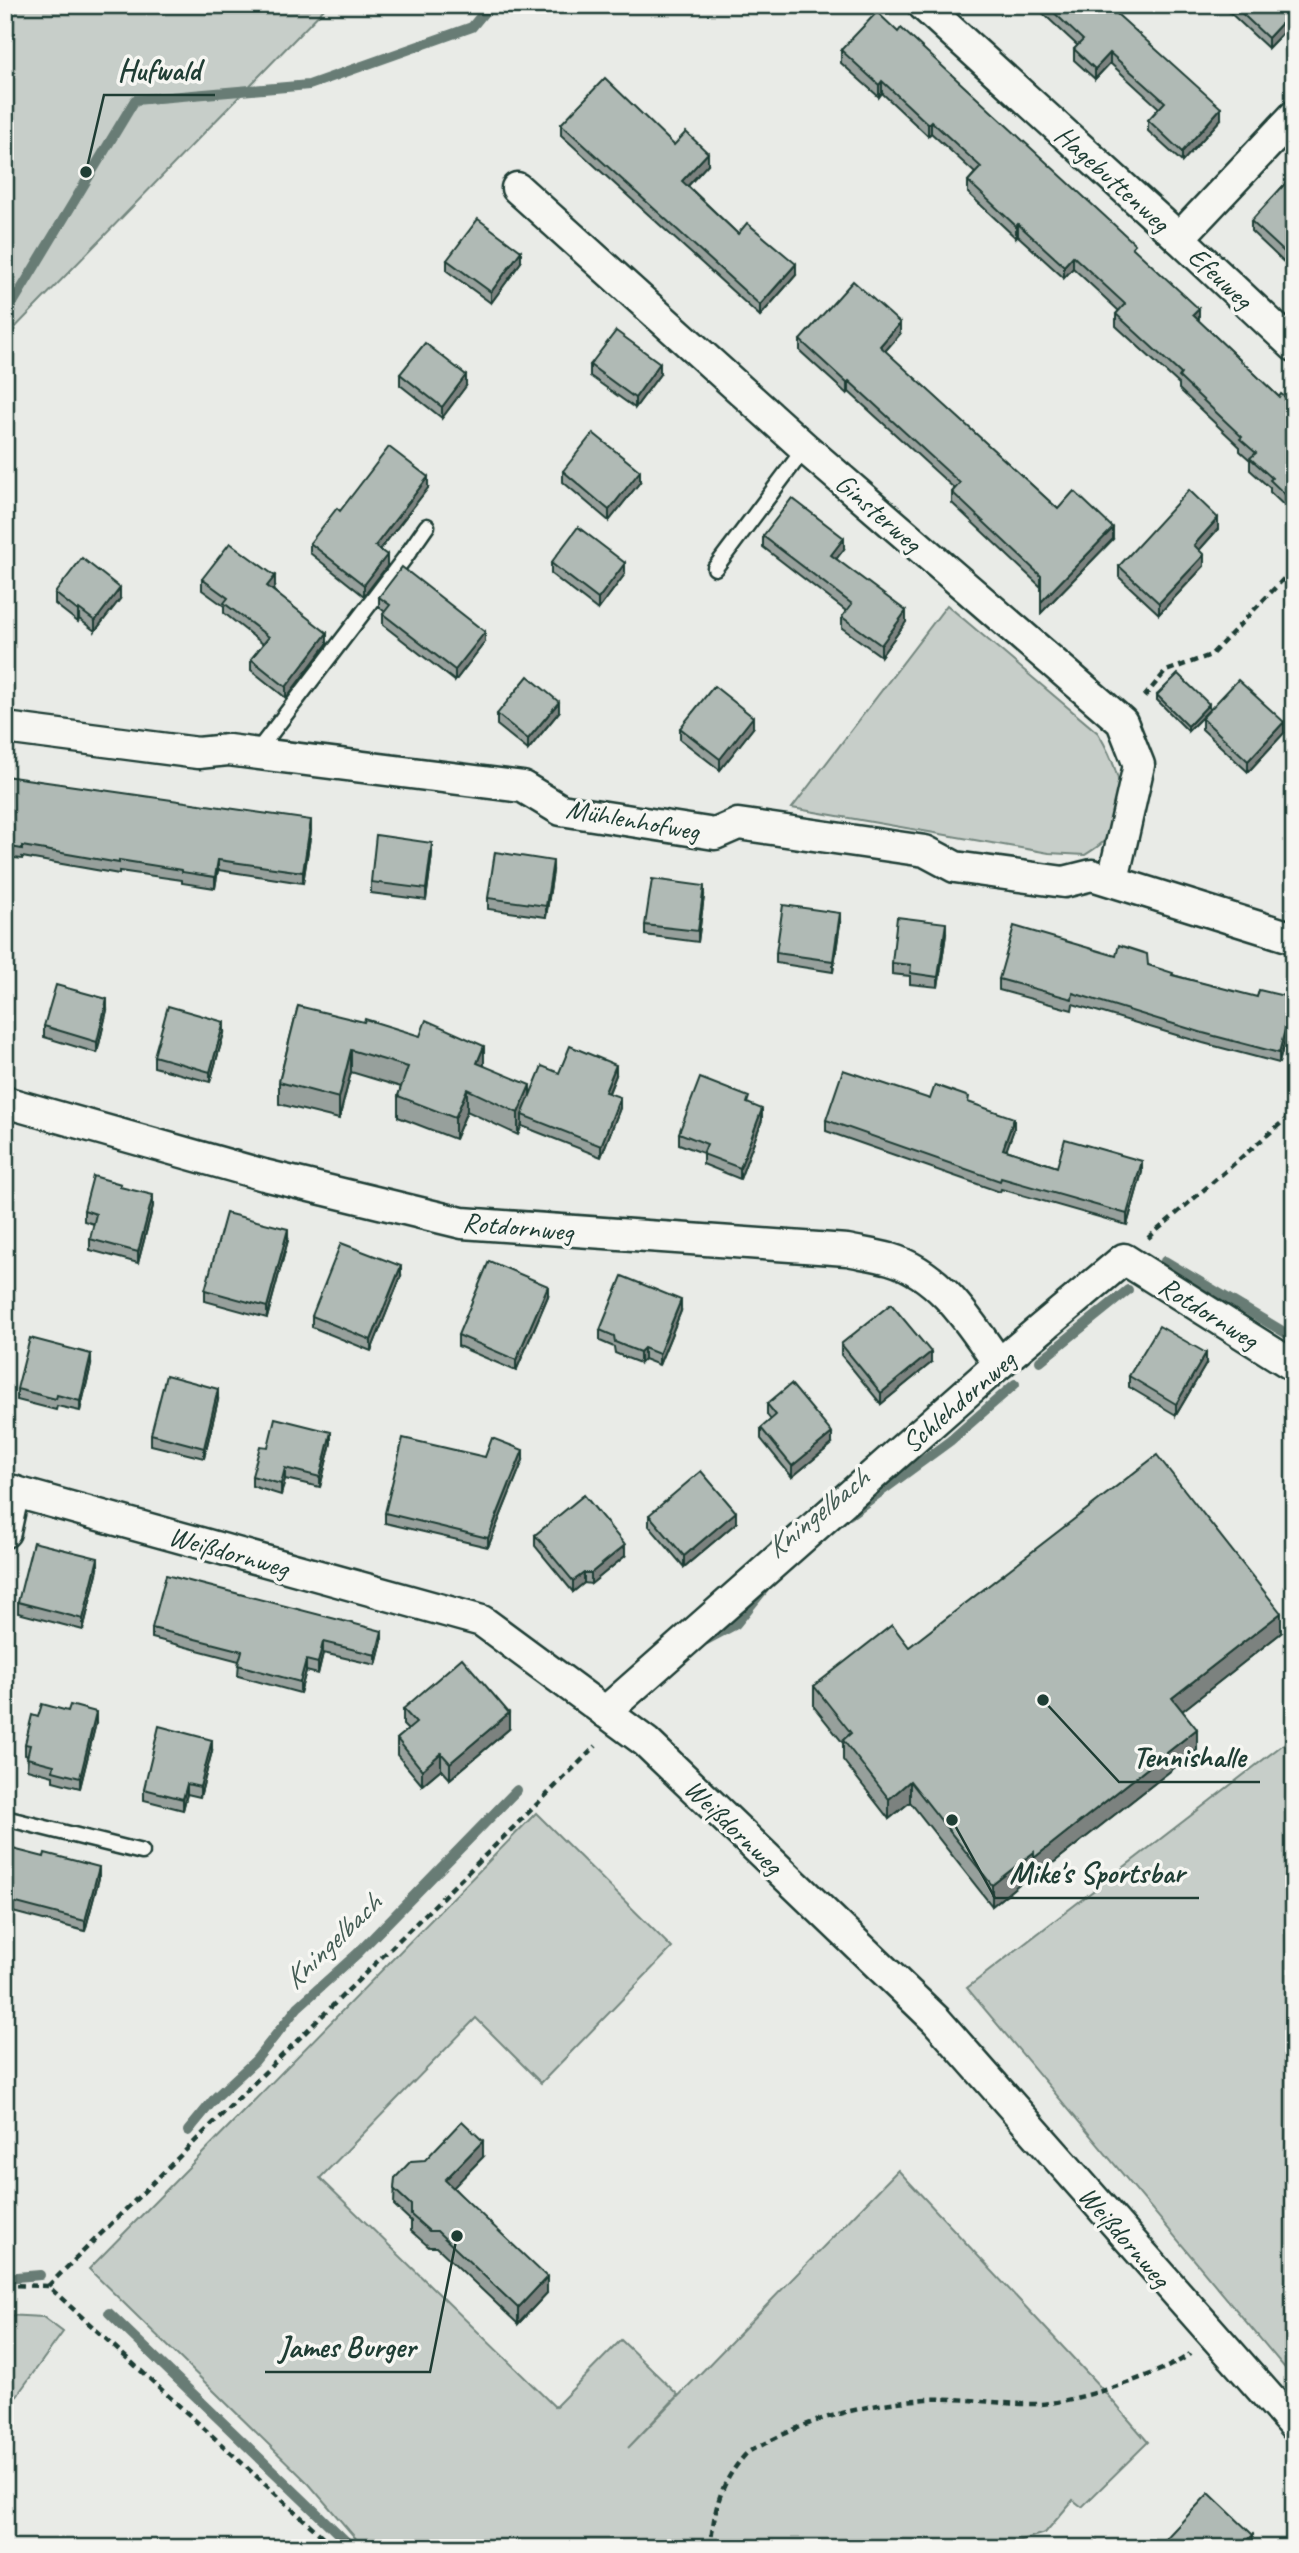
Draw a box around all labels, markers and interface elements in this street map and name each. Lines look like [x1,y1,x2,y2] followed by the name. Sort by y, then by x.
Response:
[104,44,215,95] callout: Hufwald
[118,51,205,89] text: Hufwald
[1048,117,1178,240] street label: Hagebuttenweg
[1181,239,1262,317] street label: Efeuweg
[828,465,931,561] street label: Ginsterweg
[564,791,703,849] street label: Mühlenhofweg
[461,1204,577,1249] street label: Rotdornweg
[1152,1268,1267,1358] street label: Rotdornweg
[894,1341,1024,1460] street label: Schlehdornweg
[758,1458,878,1566] water label: Kningelbach
[165,1518,295,1586] street label: Weißdornweg
[1119,1731,1260,1782] callout: Tennishalle
[1133,1738,1248,1776] text: Tennishalle
[677,1771,792,1883] street label: Weißdornweg
[995,1847,1199,1898] callout: Mike's Sportsbar
[1009,1854,1188,1892] text: Mike's Sportsbar
[275,1883,391,1997] water label: Kningelbach
[1071,2178,1180,2296] street label: Weißdornweg
[265,2321,430,2372] callout: James Burger
[277,2328,419,2366] text: James Burger

